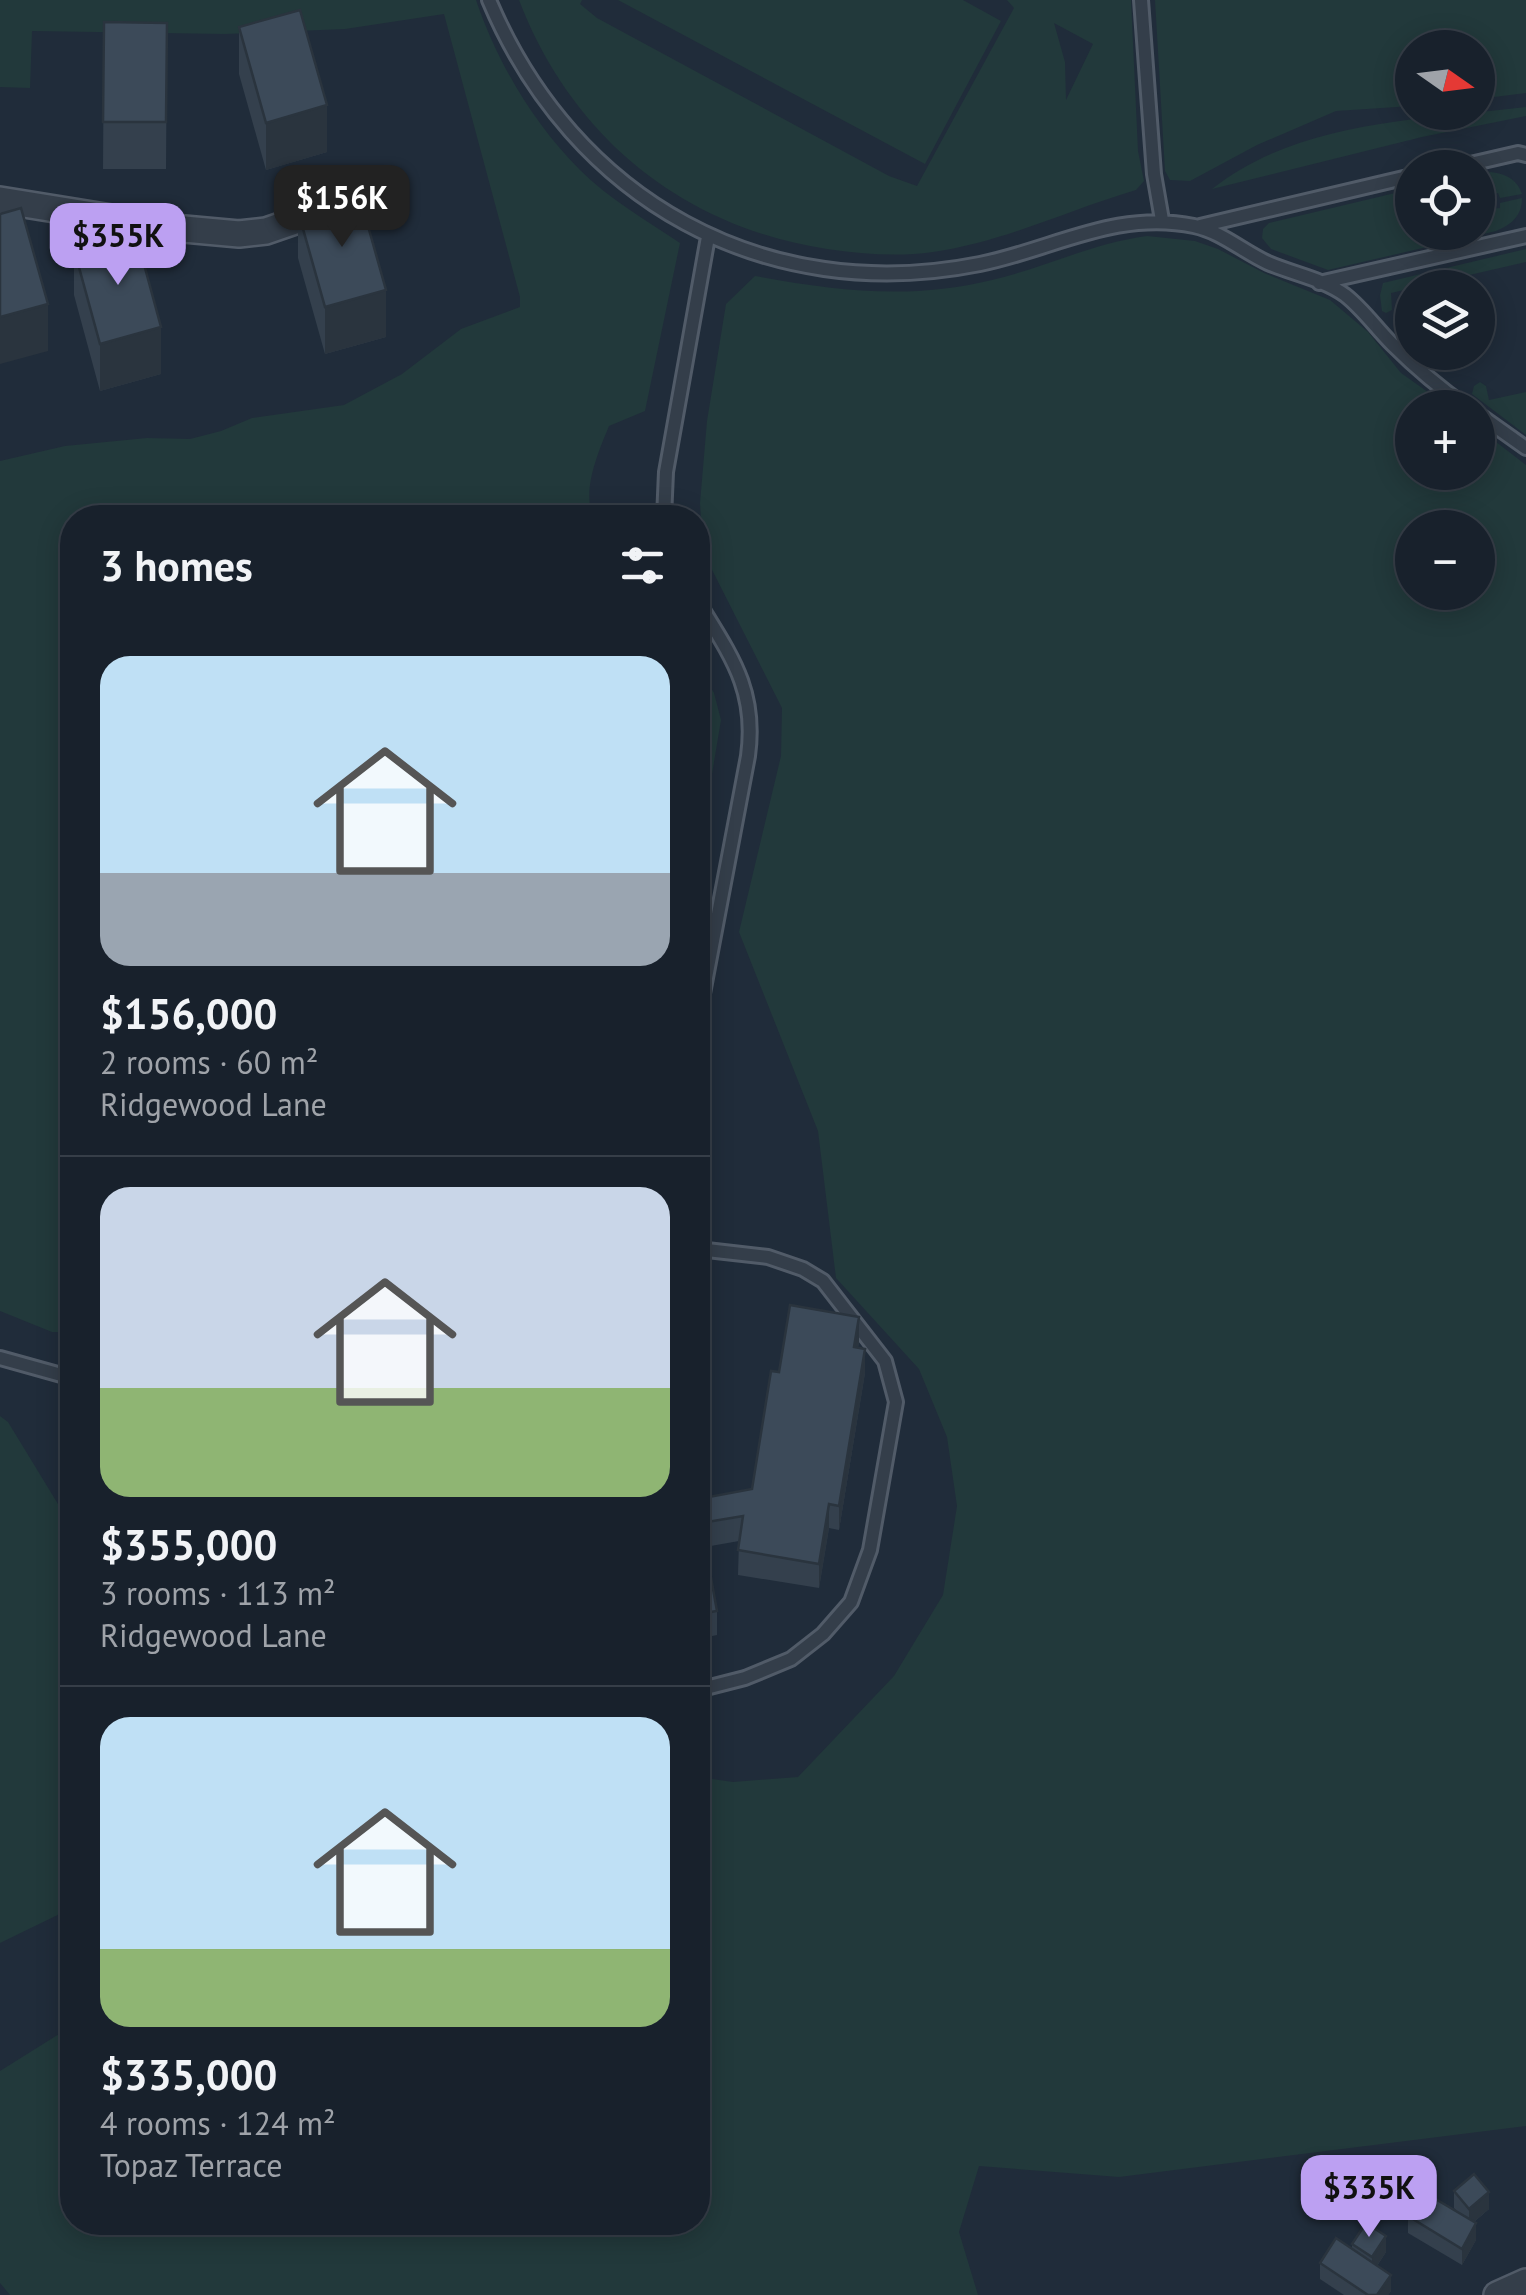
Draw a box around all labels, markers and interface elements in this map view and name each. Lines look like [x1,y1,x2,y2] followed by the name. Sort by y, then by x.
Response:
[1395,30,1495,130] north arrow
[1395,30,1495,610] map controls
[1395,150,1495,250] button: locate
[272,165,412,250] pin: $156K
[296,176,388,218] text: $156K
[48,203,188,288] pin: $355K
[72,214,164,256] text: $355K
[1395,270,1495,370] button: layers
[1395,390,1495,490] button: +
[1395,510,1495,610] button: −
[100,538,253,593] text: 3 homes
[615,538,670,593] icon: filters
[295,721,475,901] icon: home
[100,986,277,1041] text: $156,000
[100,1041,318,1083] text: 2 rooms · 60 m²
[100,1083,327,1125] text: Ridgewood Lane
[295,1252,475,1432] icon: home
[100,1517,277,1572] text: $355,000
[100,1572,336,1614] text: 3 rooms · 113 m²
[100,1614,327,1656] text: Ridgewood Lane
[295,1782,475,1962] icon: home
[100,2047,277,2102] text: $335,000
[100,2102,336,2144] text: 4 rooms · 124 m²
[100,2144,282,2186] text: Topaz Terrace
[1299,2155,1439,2240] pin: $335K
[1323,2166,1415,2208] text: $335K

